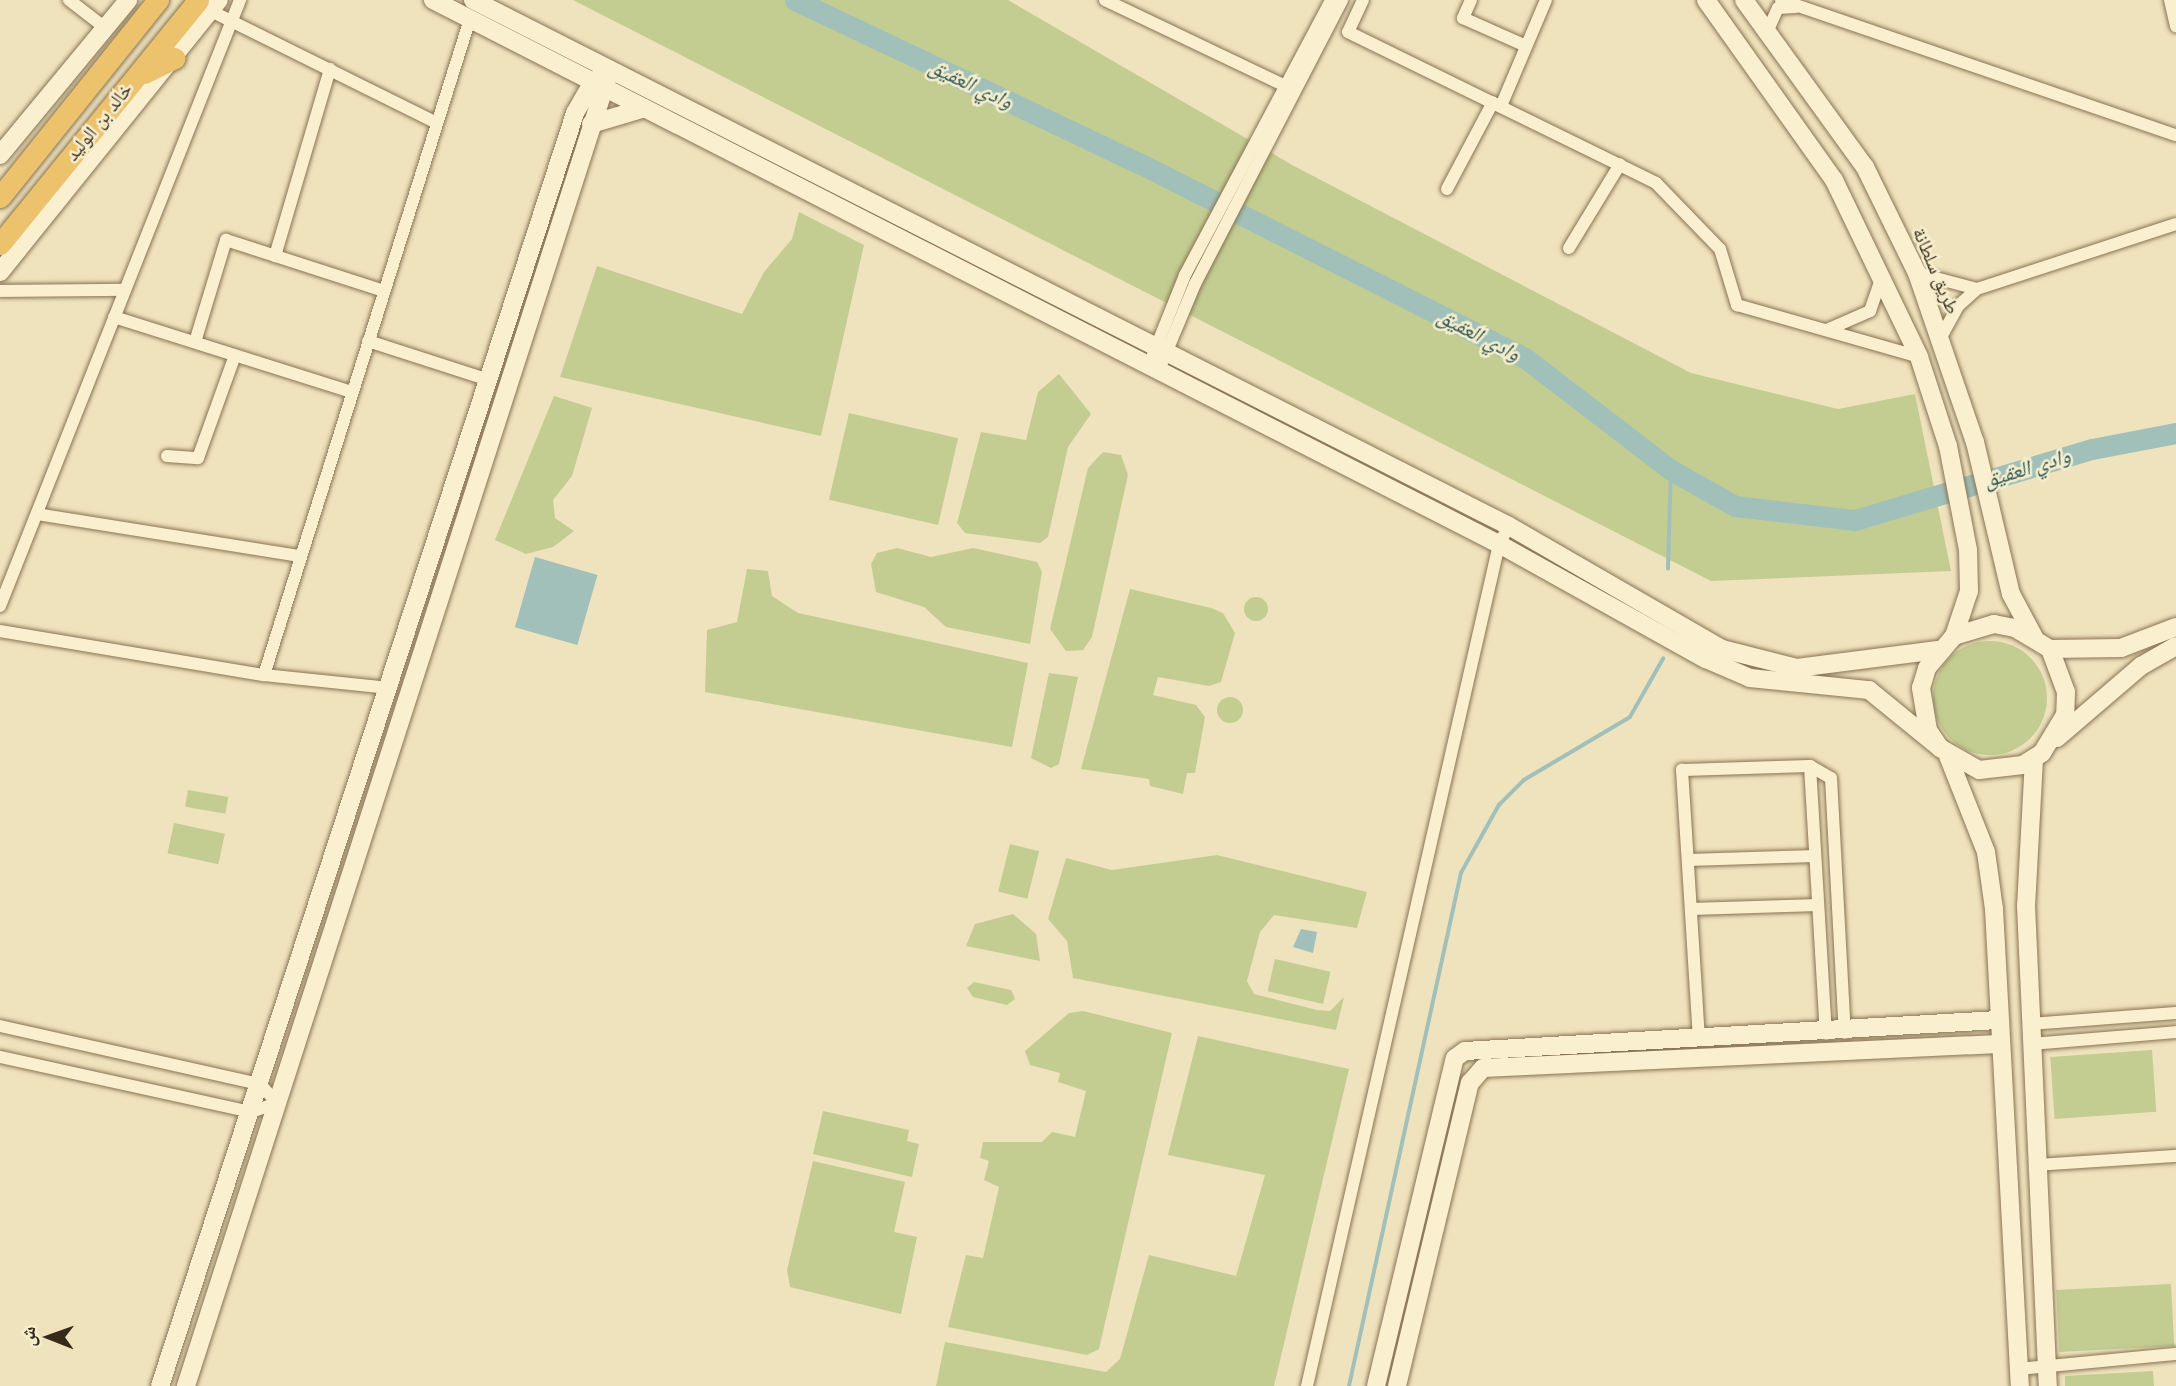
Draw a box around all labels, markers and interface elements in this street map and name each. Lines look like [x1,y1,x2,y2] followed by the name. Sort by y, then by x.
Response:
[925,54,1017,114] water label: وادي العقيق
[61,78,137,166] street label: خالد بن الوليد
[1908,224,1964,318] street label: طريق سلطانة
[1433,303,1525,367] water label: وادي العقيق
[1981,443,2073,493] water label: وادي العقيق
[14,1302,84,1372] north arrow
[16,1326,40,1347] text: ش

